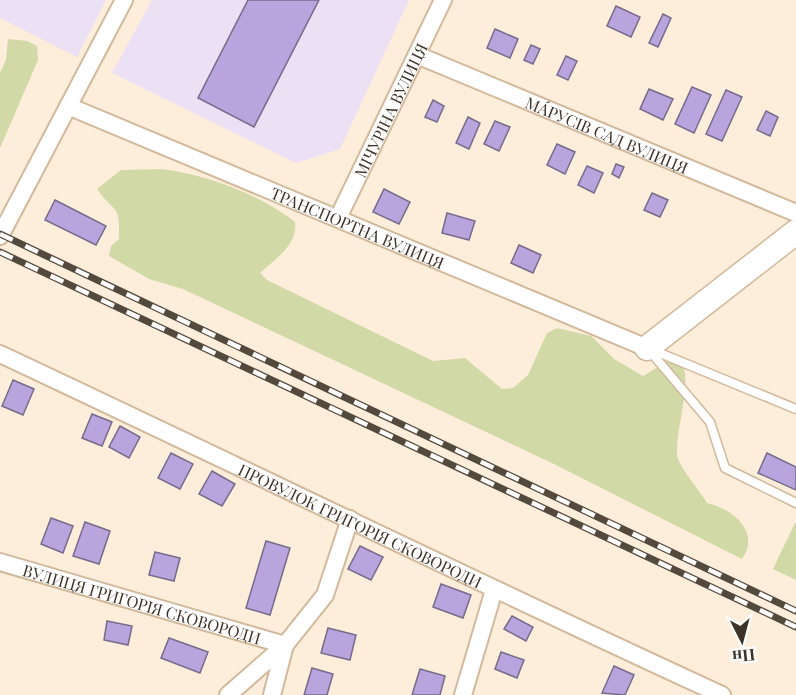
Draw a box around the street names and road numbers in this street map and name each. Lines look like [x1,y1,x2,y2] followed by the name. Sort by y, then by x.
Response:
[349,39,431,181] street label: МІЧУРІНА ВУЛИЦЯ
[523,91,692,177] street label: МÁРУСІВ САД ВУЛИЦЯ
[268,182,448,273] street label: ТРАНСПОРТНА ВУЛИЦЯ
[235,458,486,592] street label: ПРОВУЛОК ГРИГОРІЯ СКОВОРОДИ
[21,559,264,648] street label: ВУЛИЦЯ ГРИГОРІЯ СКОВОРОДИ

